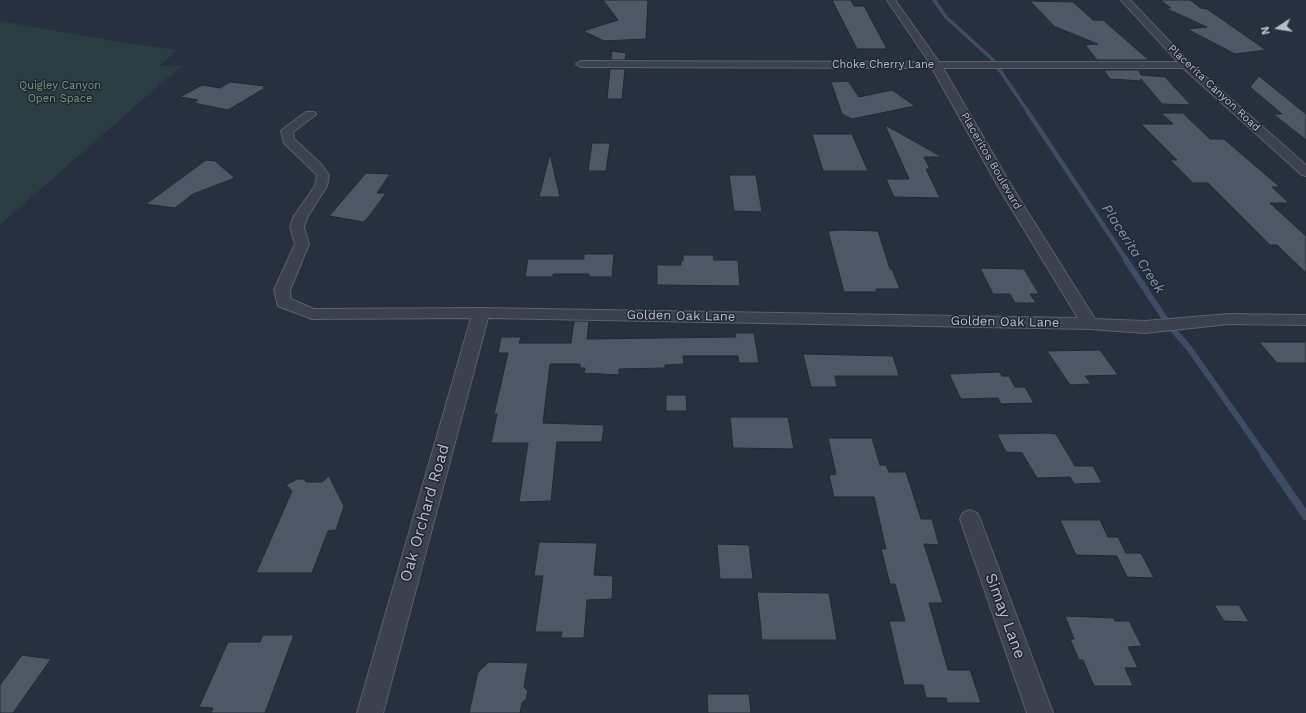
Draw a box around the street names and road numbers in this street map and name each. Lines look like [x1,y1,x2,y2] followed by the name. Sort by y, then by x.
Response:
[1165,42,1263,134] street label: Placerita Canyon Road
[832,58,934,72] street label: Choke Cherry Lane
[958,110,1024,212] street label: Placeritos Boulevard
[626,307,736,325] street label: Golden Oak Lane
[950,313,1060,331] street label: Golden Oak Lane
[396,442,454,584] street label: Oak Orchard Road
[981,571,1029,661] street label: Simay Lane

